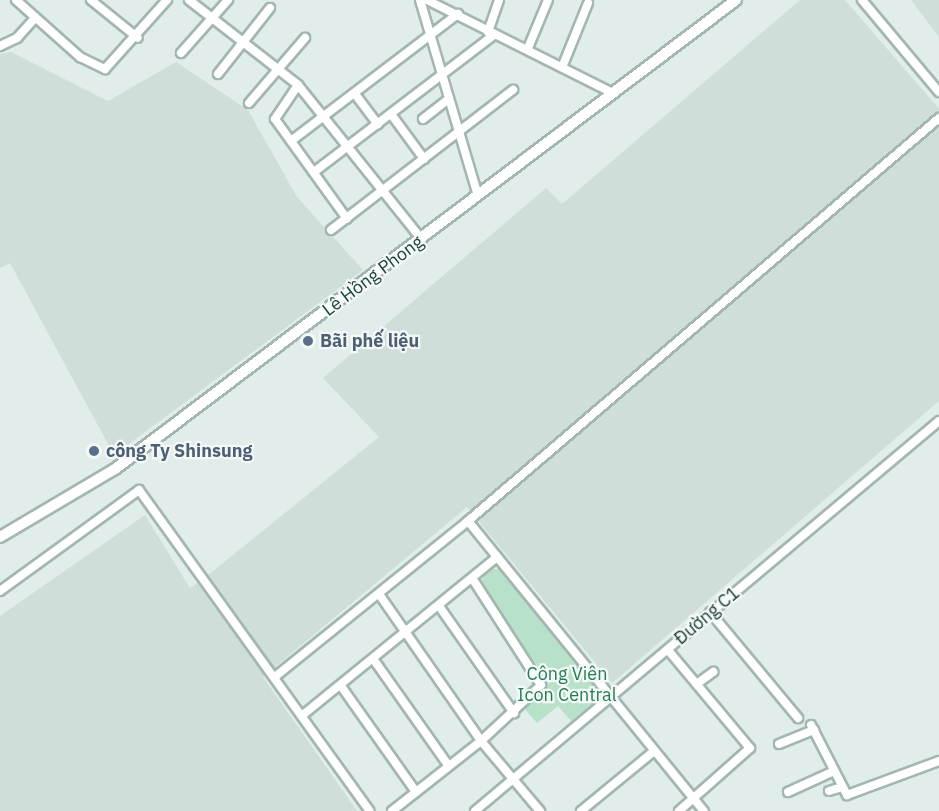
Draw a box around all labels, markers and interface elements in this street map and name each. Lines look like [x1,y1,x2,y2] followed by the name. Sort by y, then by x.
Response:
[318,231,428,321] street label: Lê Hồng Phong
[320,330,419,352] place label: Bãi phế liệu
[301,334,315,348] marker: Bãi phế liệu
[106,440,252,462] place label: công Ty Shinsung
[87,444,101,458] marker: công Ty Shinsung
[670,583,744,649] street label: Đường C1
[517,664,617,706] park label: Công Viên Icon Central

